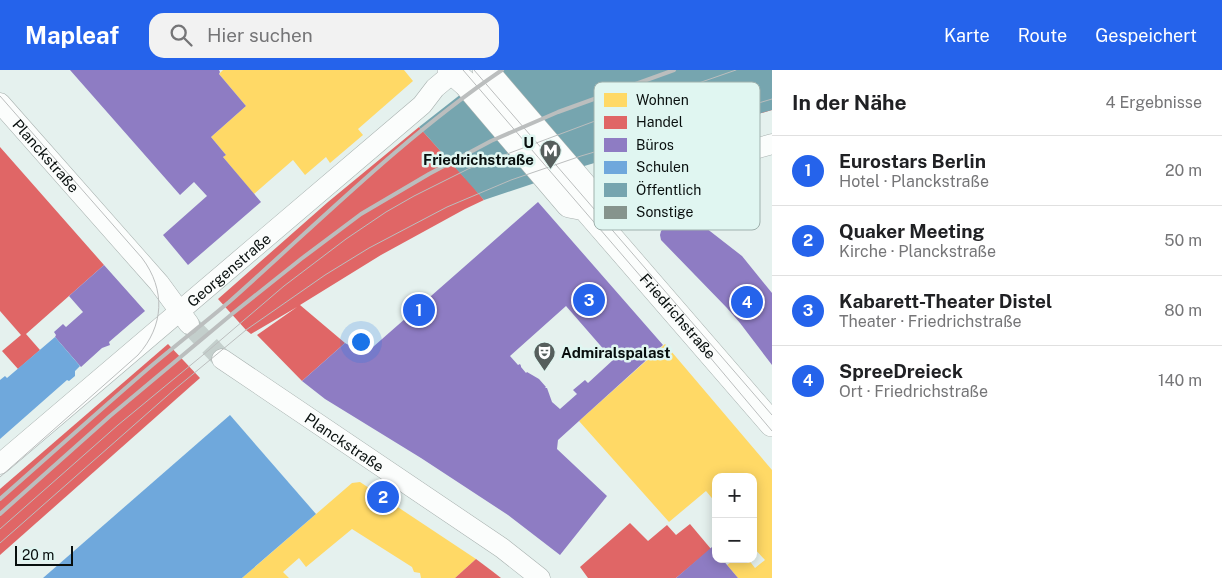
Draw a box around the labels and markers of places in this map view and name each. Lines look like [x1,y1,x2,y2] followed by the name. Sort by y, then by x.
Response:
[423,134,534,168] place label: U Friedrichstraße
[538,139,562,170] metro station icon: U Friedrichstraße
[573,281,605,319] pin: 3
[731,283,763,321] pin: 4
[403,291,435,329] pin: 1
[533,340,557,371] theatre icon: Admiralspalast
[561,344,670,361] place label: Admiralspalast
[367,478,399,516] pin: 2

